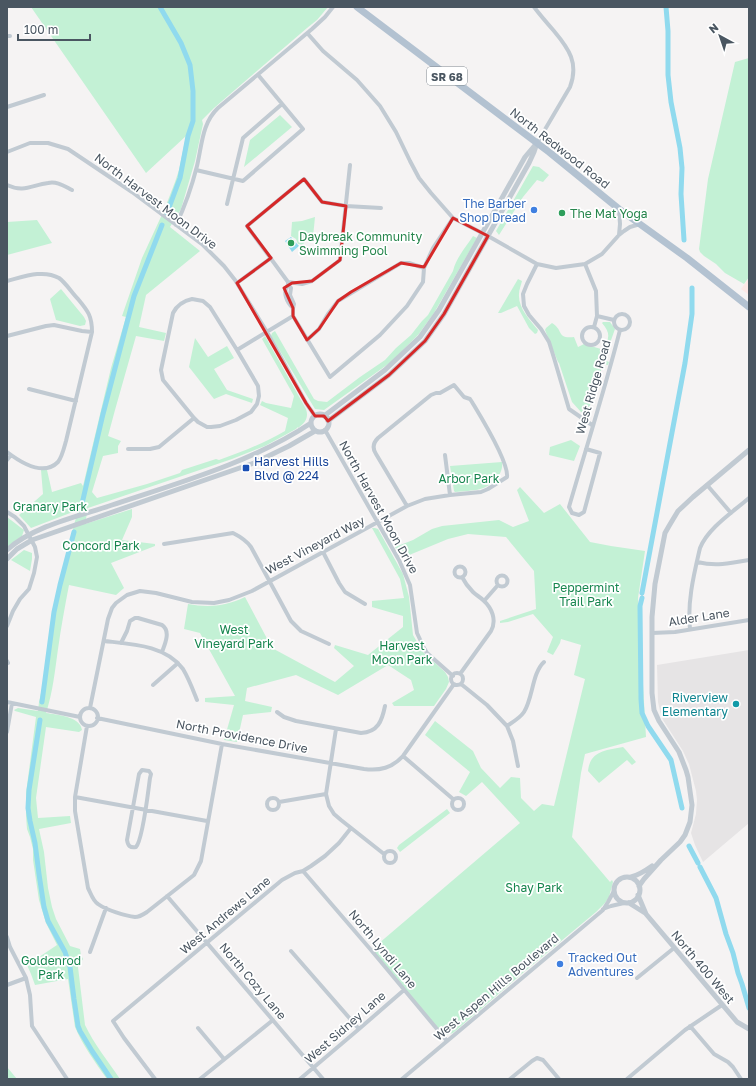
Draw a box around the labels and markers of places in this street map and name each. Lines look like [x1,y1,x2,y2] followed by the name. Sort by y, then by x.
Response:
[459,196,526,225] place label: The Barber Shop Dread
[529,205,539,215] marker: The Barber Shop Dread
[570,206,648,221] place label: The Mat Yoga
[557,208,567,218] marker: The Mat Yoga
[299,229,423,258] place label: Daybreak Community Swimming Pool
[286,238,296,248] marker: Daybreak Community Swimming Pool
[254,454,329,483] place label: Harvest Hills Blvd @ 224
[241,463,251,473] marker: Harvest Hills Blvd @ 224
[662,690,728,719] place label: Riverview Elementary
[731,699,741,709] marker: Riverview Elementary
[568,950,637,979] place label: Tracked Out Adventures
[555,959,565,969] marker: Tracked Out Adventures

